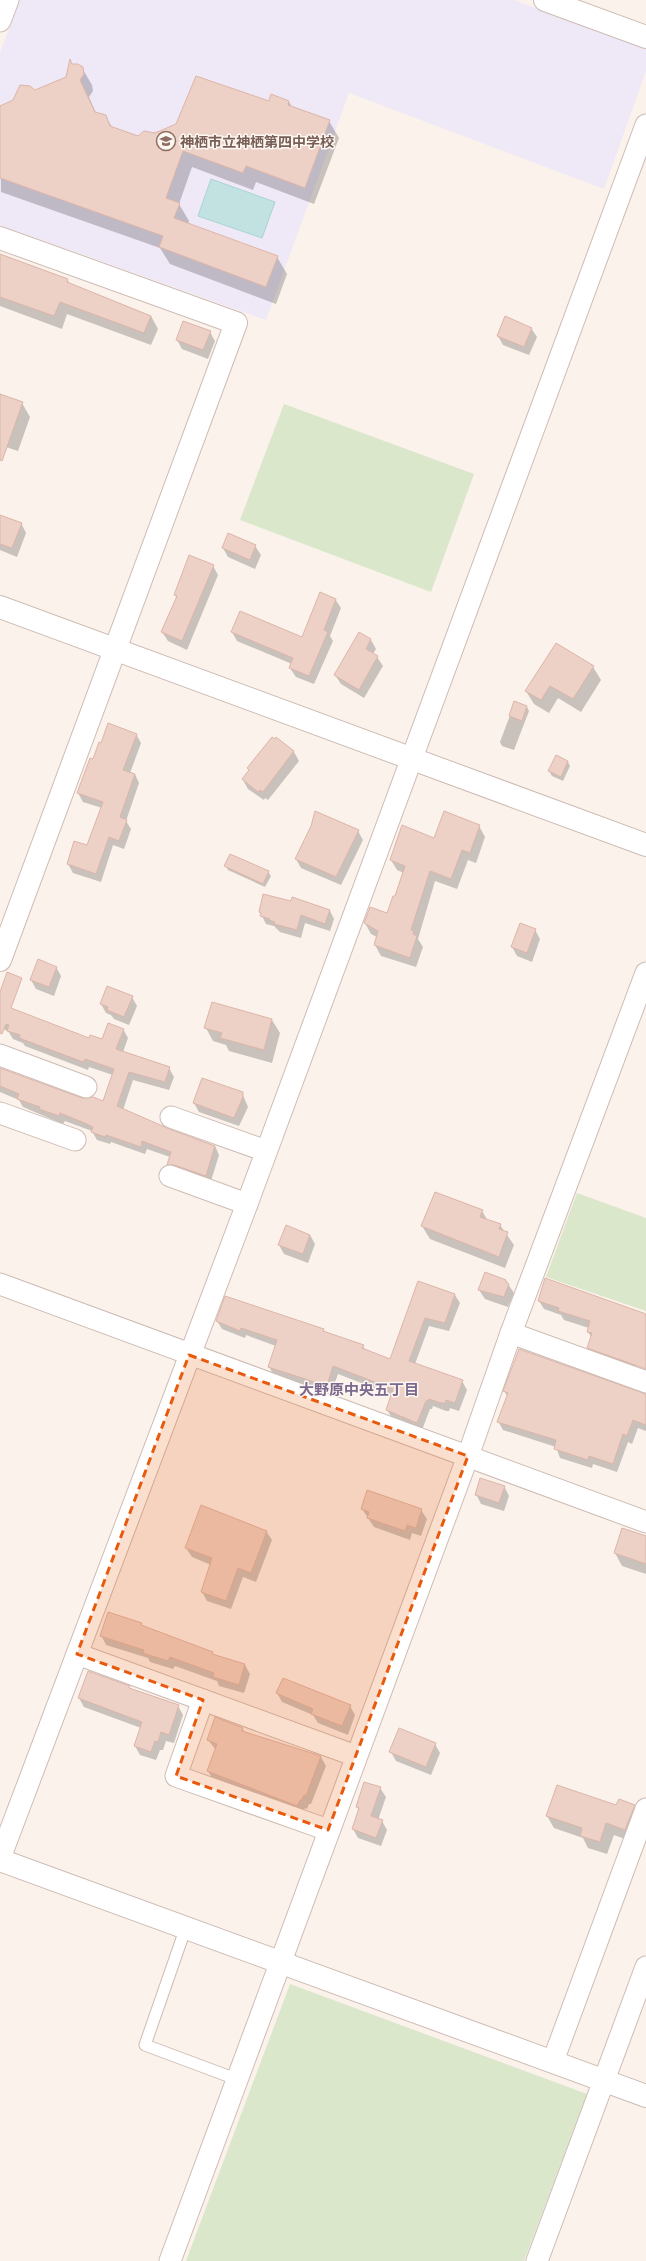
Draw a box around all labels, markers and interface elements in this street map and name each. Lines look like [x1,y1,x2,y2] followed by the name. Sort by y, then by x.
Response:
[155,130,177,152] school or university icon: 神栖市立神栖第四中学校
[180,132,334,151] place label: 神栖市立神栖第四中学校
[299,1379,419,1400] district label: 大野原中央五丁目

